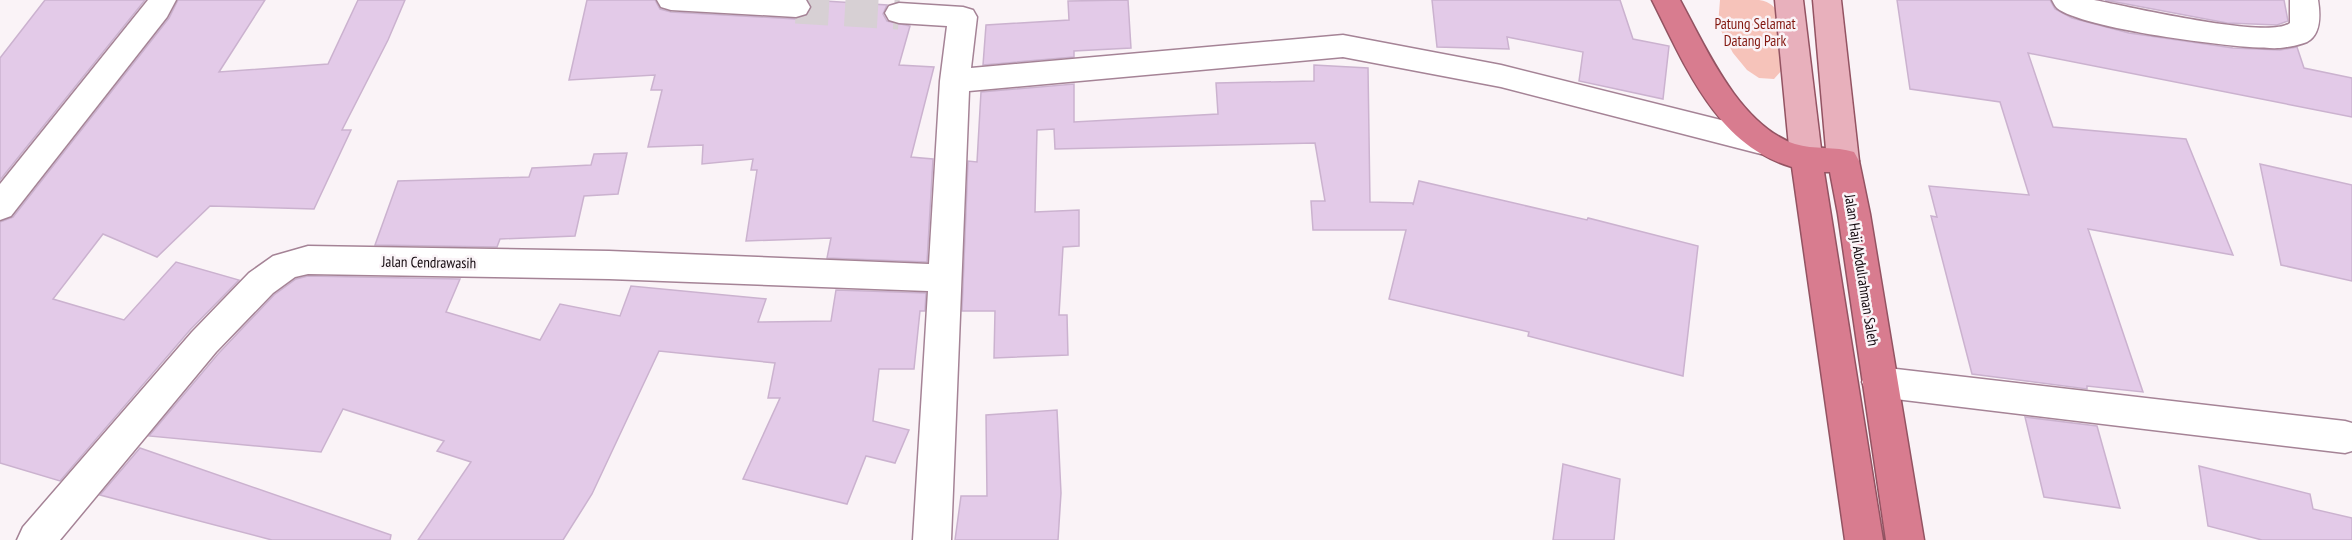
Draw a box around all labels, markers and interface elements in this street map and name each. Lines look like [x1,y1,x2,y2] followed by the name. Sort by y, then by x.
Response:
[1714,14,1796,50] park label: Patung Selamat Datang Park
[1840,192,1883,347] street label: Jalan Haji Abdulrahman Saleh
[381,252,476,272] street label: Jalan Cendrawasih

